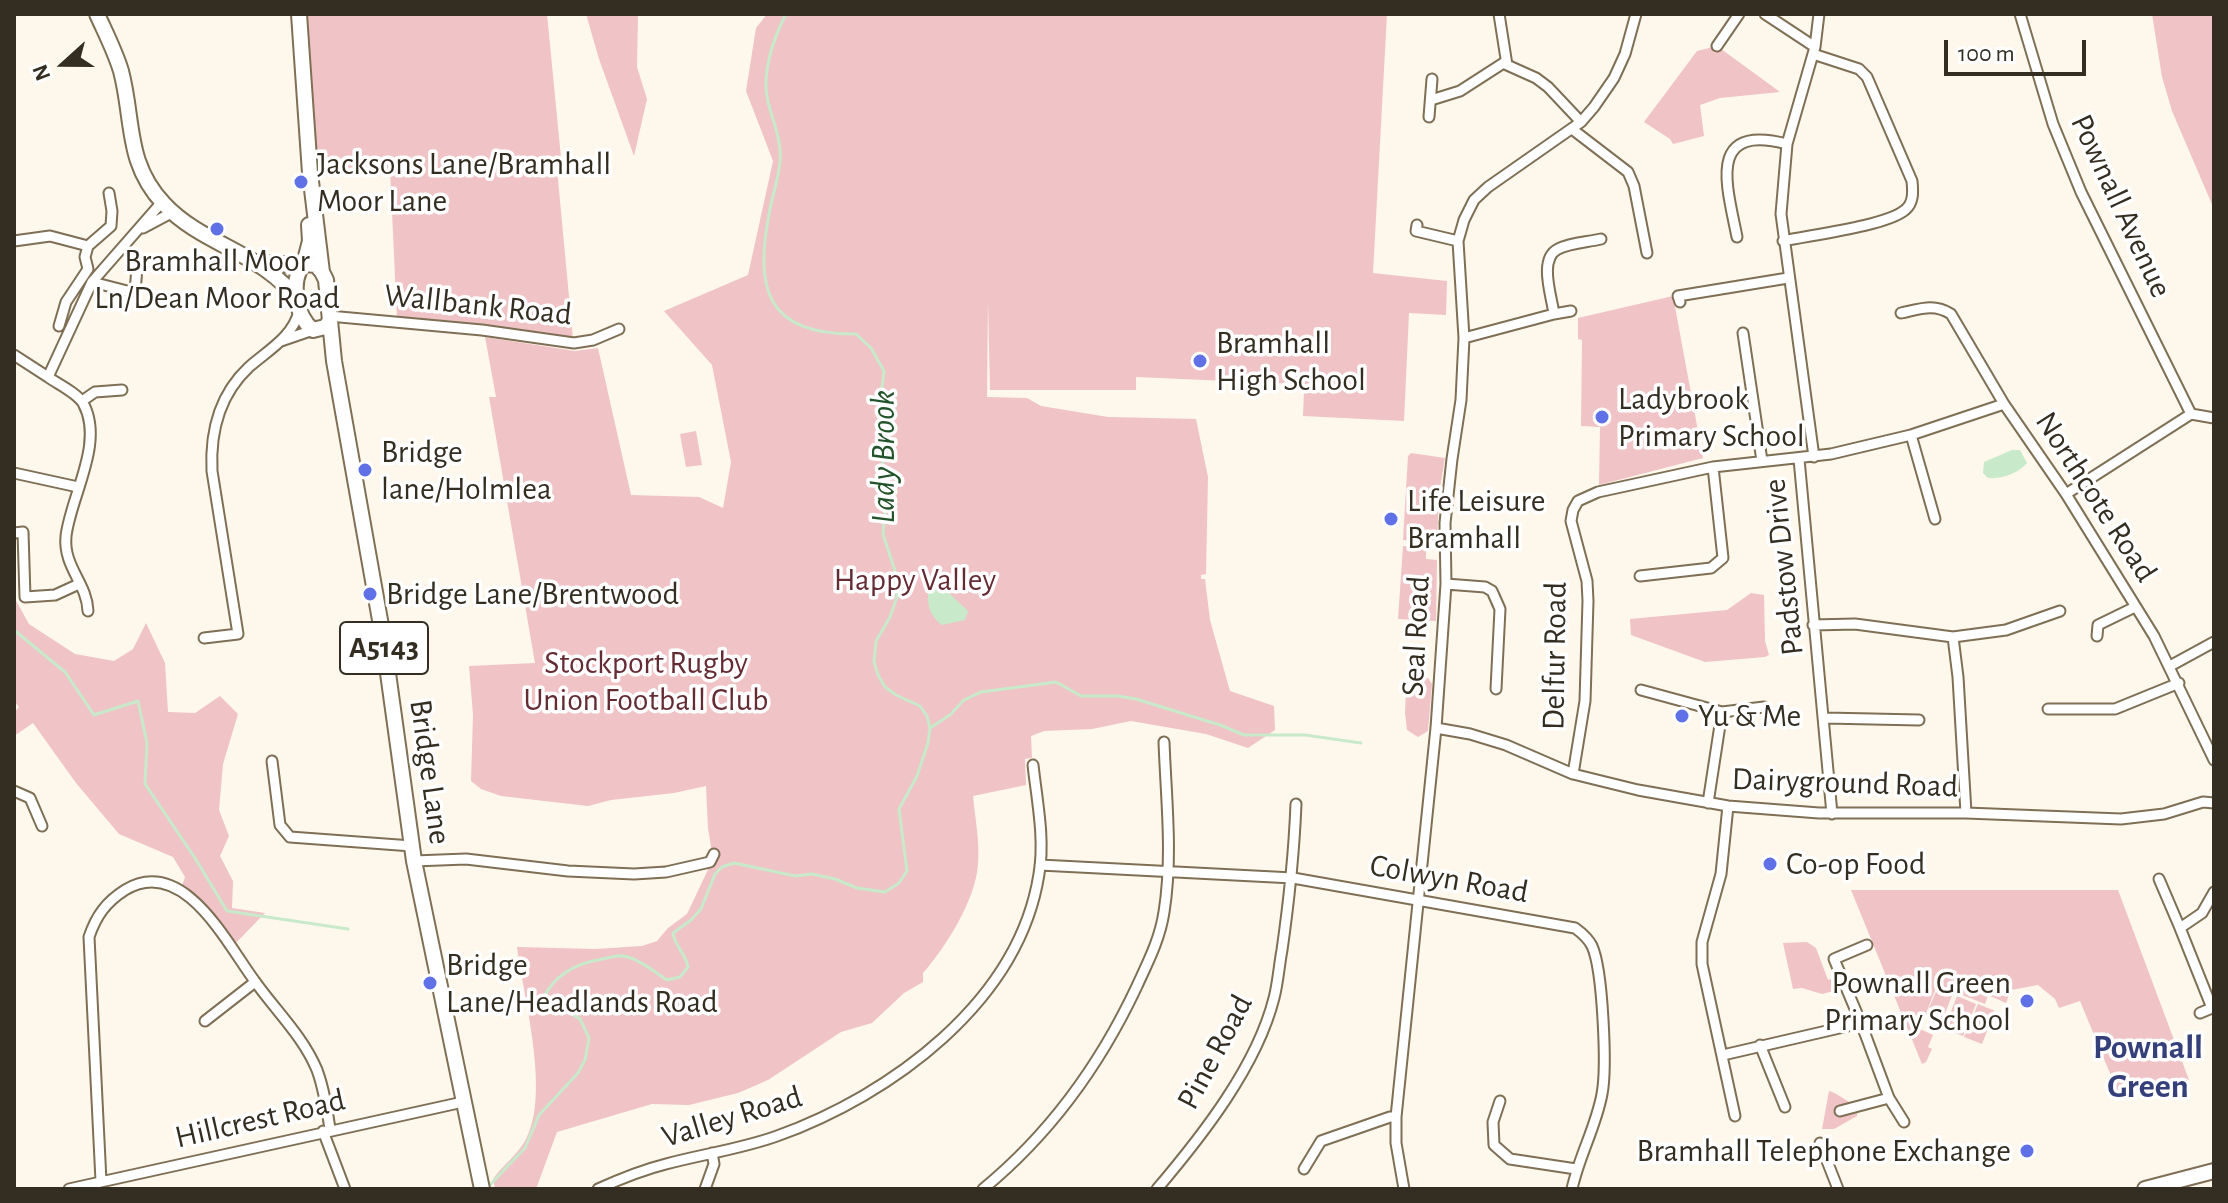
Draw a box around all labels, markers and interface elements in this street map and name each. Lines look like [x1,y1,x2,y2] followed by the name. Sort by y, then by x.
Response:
[24,24,104,104] north arrow
[1948,24,2090,74] scale bar
[1958,42,2015,66] text: 100 m
[29,62,55,84] text: N
[2062,108,2180,304] street label: Pownall Avenue
[317,145,611,220] place label: Jacksons Lane/Bramhall Moor Lane
[292,173,310,191] marker: Jacksons Lane/Bramhall Moor Lane
[208,220,226,238] marker: Bramhall Moor Ln/Dean Moor Road
[94,242,340,317] place label: Bramhall Moor Ln/Dean Moor Road
[382,276,574,334] street label: Wallbank Road
[1216,324,1366,399] place label: Bramhall High School
[1191,352,1209,370] marker: Bramhall High School
[1618,380,1805,455] place label: Ladybrook Primary School
[864,390,904,524] water label: Lady Brook
[2027,405,2165,589] street label: Northcote Road
[1593,408,1611,426] marker: Ladybrook Primary School
[381,433,552,508] place label: Bridge lane/Holmlea
[356,461,374,479] marker: Bridge lane/Holmlea
[1756,477,1812,657] street label: Padstow Drive
[1407,482,1545,557] place label: Life Leisure Bramhall
[1382,510,1400,528] marker: Life Leisure Bramhall
[834,561,996,599] park label: Happy Valley
[386,575,679,613] place label: Bridge Lane/Brentwood
[1394,575,1438,697] street label: Seal Road
[1535,582,1575,730] street label: Delfur Road
[361,585,379,603] marker: Bridge Lane/Brentwood
[340,622,428,674] road number: A5143
[524,644,768,719] park label: Stockport Rugby Union Football Club
[401,697,459,847] street label: Bridge Lane
[1698,697,1801,735] place label: Yu & Me
[1673,707,1691,725] marker: Yu & Me
[1731,760,1959,806] street label: Dairyground Road
[1786,845,1926,883] place label: Co-op Food
[1367,846,1531,912] street label: Colwyn Road
[1761,855,1779,873] marker: Co-op Food
[446,946,718,1021] place label: Bridge Lane/Headlands Road
[1824,964,2011,1039] place label: Pownall Green Primary School
[421,974,439,992] marker: Bridge Lane/Headlands Road
[1169,988,1261,1116] street label: Pine Road
[2018,992,2036,1010] marker: Pownall Green Primary School
[2093,1028,2203,1108] district label: Pownall Green
[657,1078,807,1156] street label: Valley Road
[171,1081,349,1157] street label: Hillcrest Road
[1637,1132,2011,1170] place label: Bramhall Telephone Exchange
[2018,1142,2036,1160] marker: Bramhall Telephone Exchange

